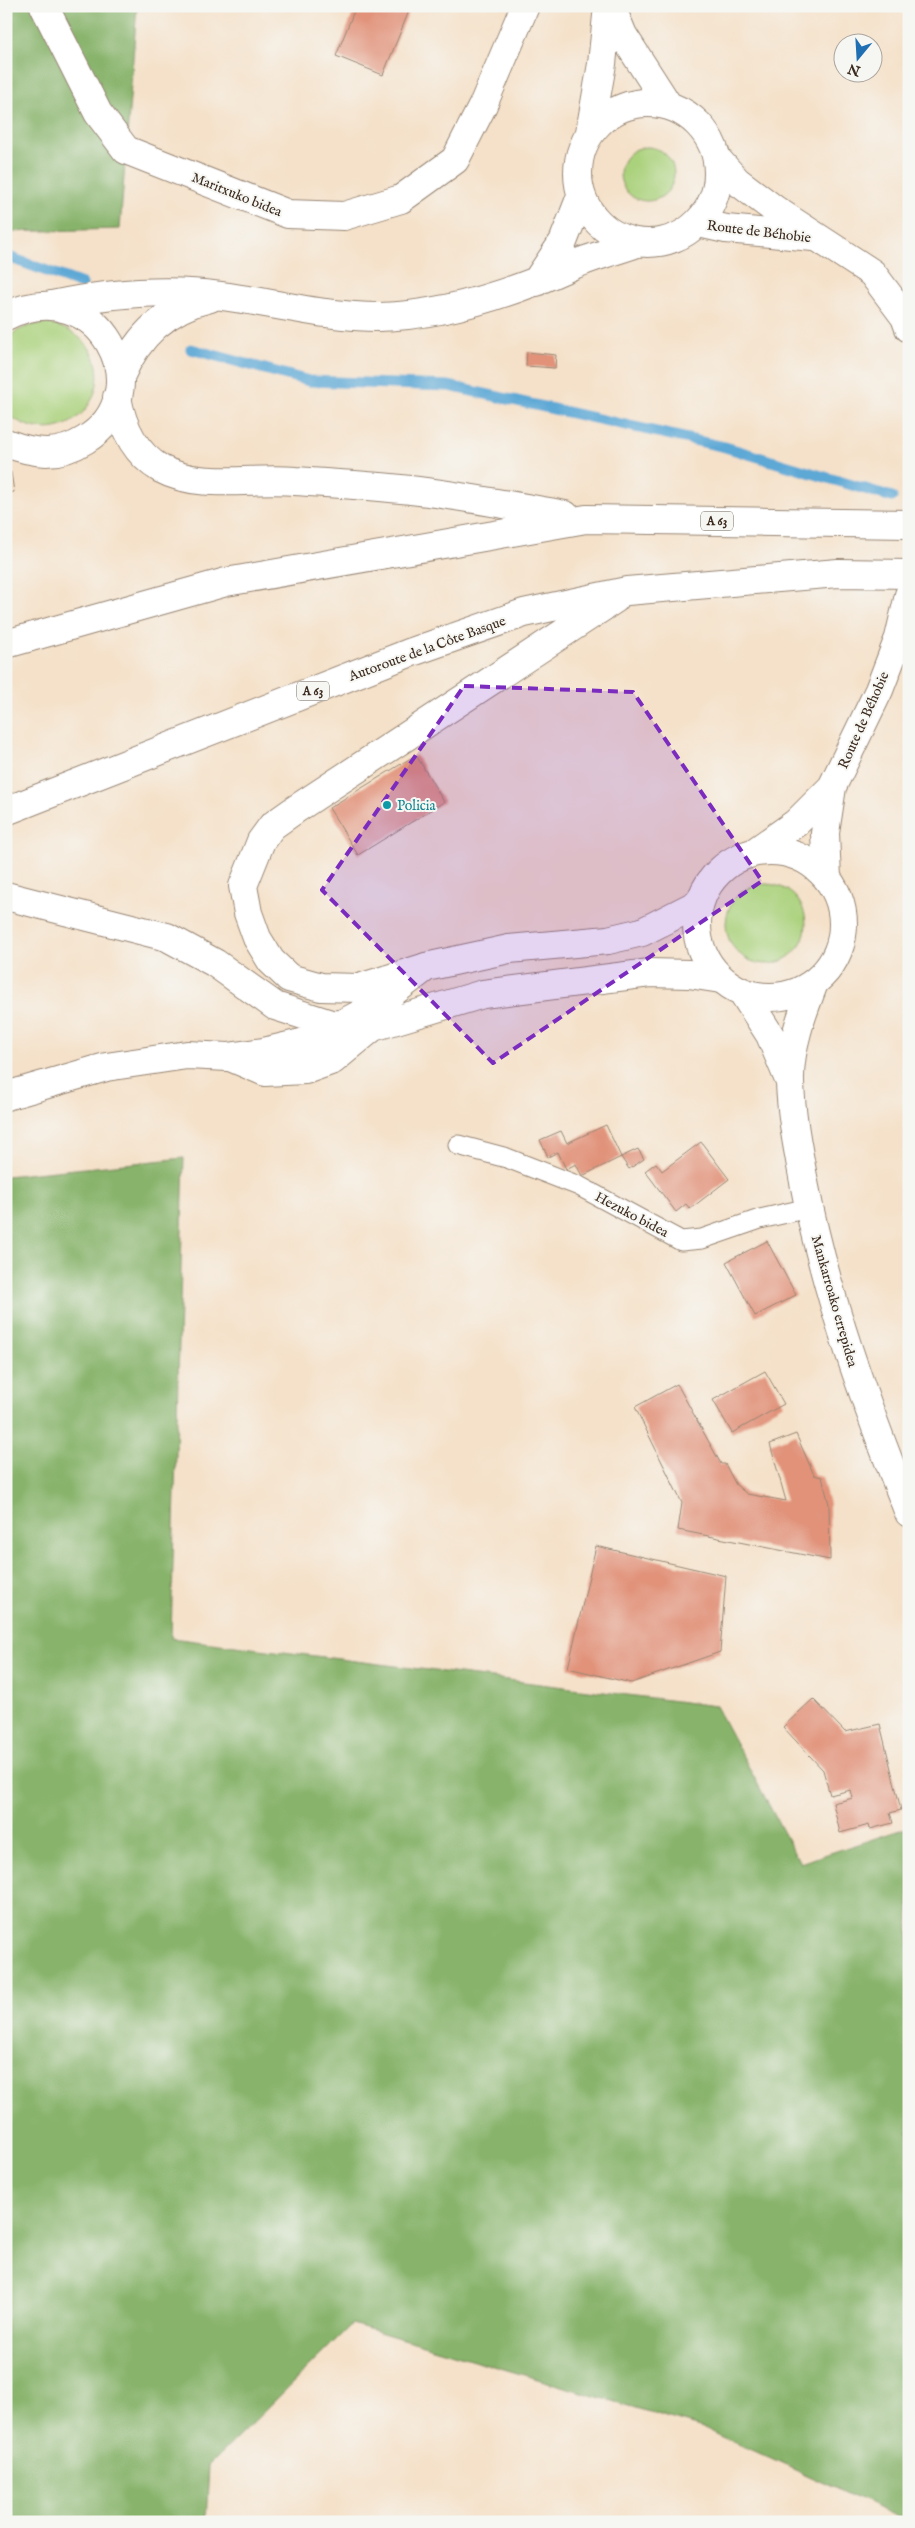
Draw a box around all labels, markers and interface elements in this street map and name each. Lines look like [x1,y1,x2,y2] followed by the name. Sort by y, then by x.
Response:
[832,32,882,82] north arrow
[846,59,864,80] text: N
[189,169,285,222] street label: Maritxuko bidea
[706,217,813,247] street label: Route de Béhobie
[701,512,733,530] road number: A 63
[345,612,509,686] street label: Autoroute de la Côte Basque
[834,668,894,772] street label: Route de Béhobie
[297,681,329,700] road number: A 63
[397,797,437,815] place label: Policia
[381,799,393,811] marker: Policia
[592,1188,672,1242] street label: Hezuko bidea
[807,1233,862,1370] street label: Mankarroako errepidea

